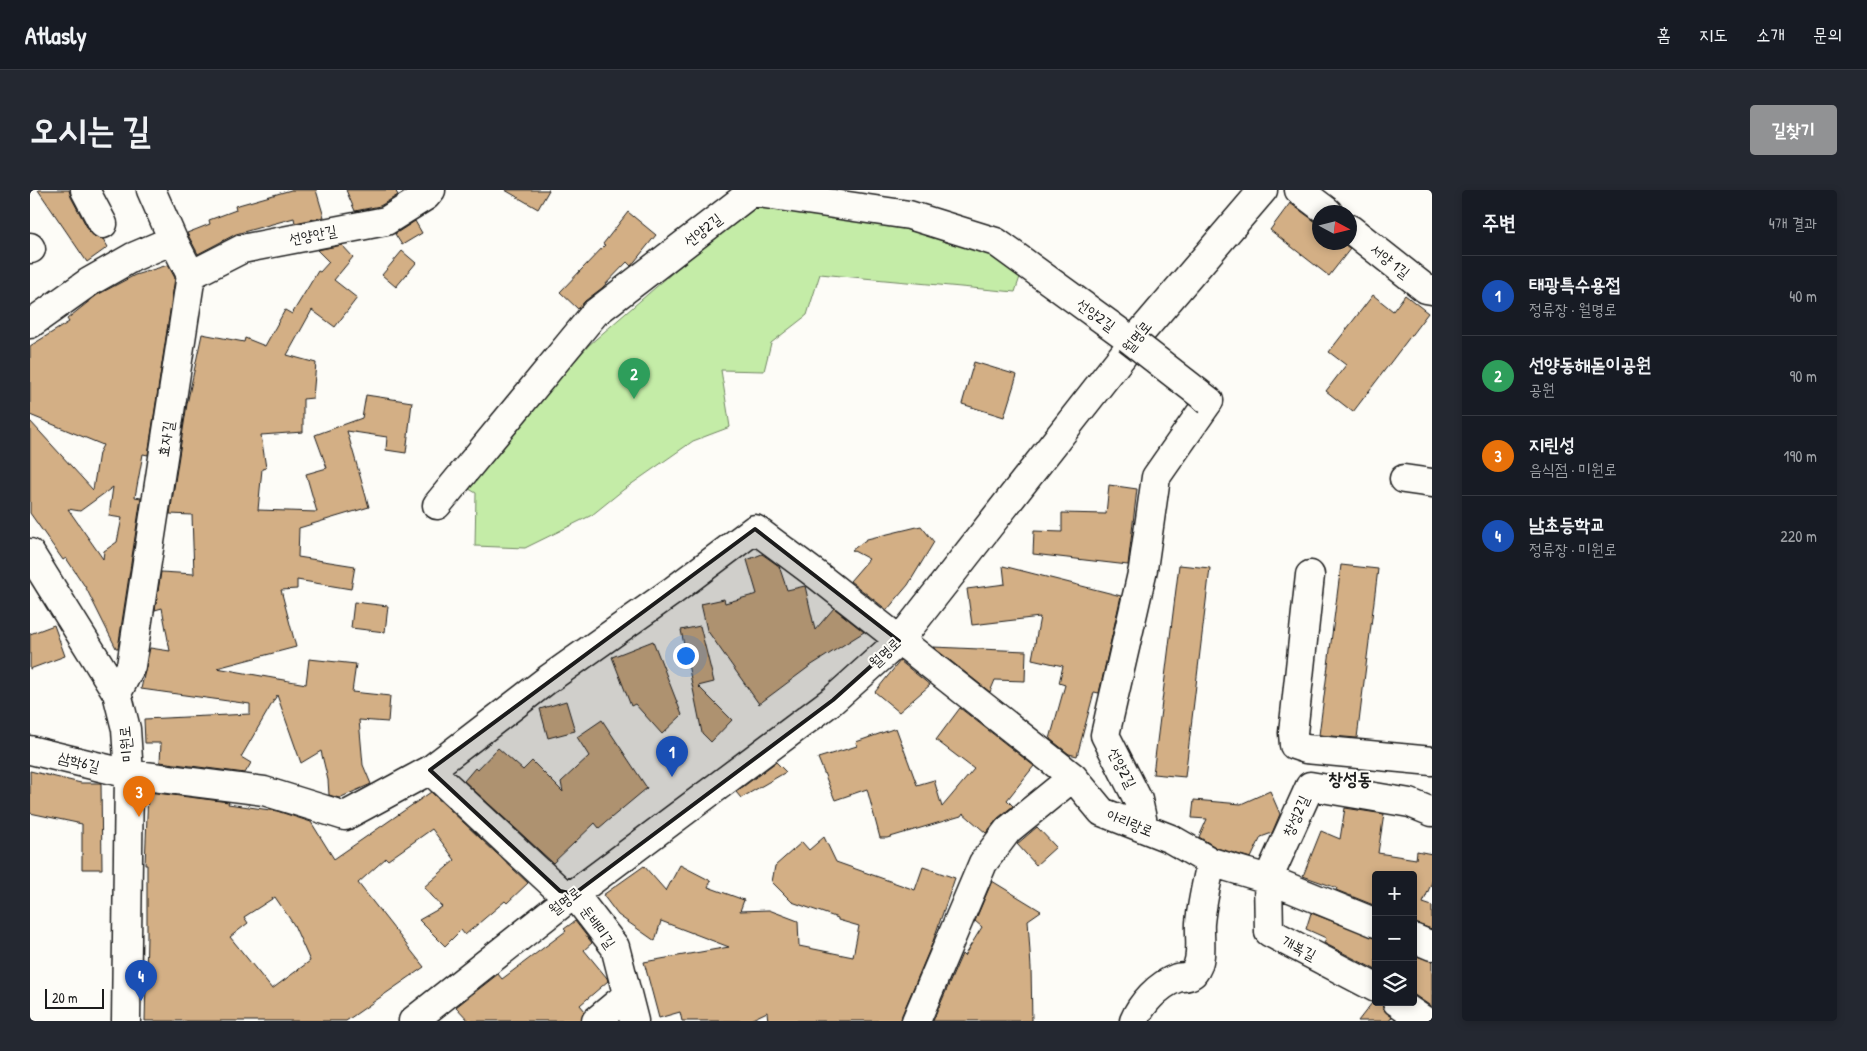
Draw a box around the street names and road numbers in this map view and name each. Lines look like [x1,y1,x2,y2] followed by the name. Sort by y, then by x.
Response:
[679,208,726,251] street label: 선양2길
[287,220,339,249] street label: 선양안길
[1366,238,1415,283] street label: 서양 1길
[1073,293,1120,336] street label: 선양2길
[1117,316,1156,357] street label: 월명로
[152,419,179,458] street label: 효자길
[864,633,905,673] street label: 월명로
[113,725,138,763] street label: 미원로
[1103,744,1142,792] street label: 선양2길
[56,746,102,777] street label: 삼학6길
[1277,792,1314,840] street label: 창성2길
[1104,804,1157,841] street label: 아리랑로
[544,881,585,920] street label: 월명로
[576,901,621,953] street label: 둔배미길
[1278,930,1320,965] street label: 개복길

